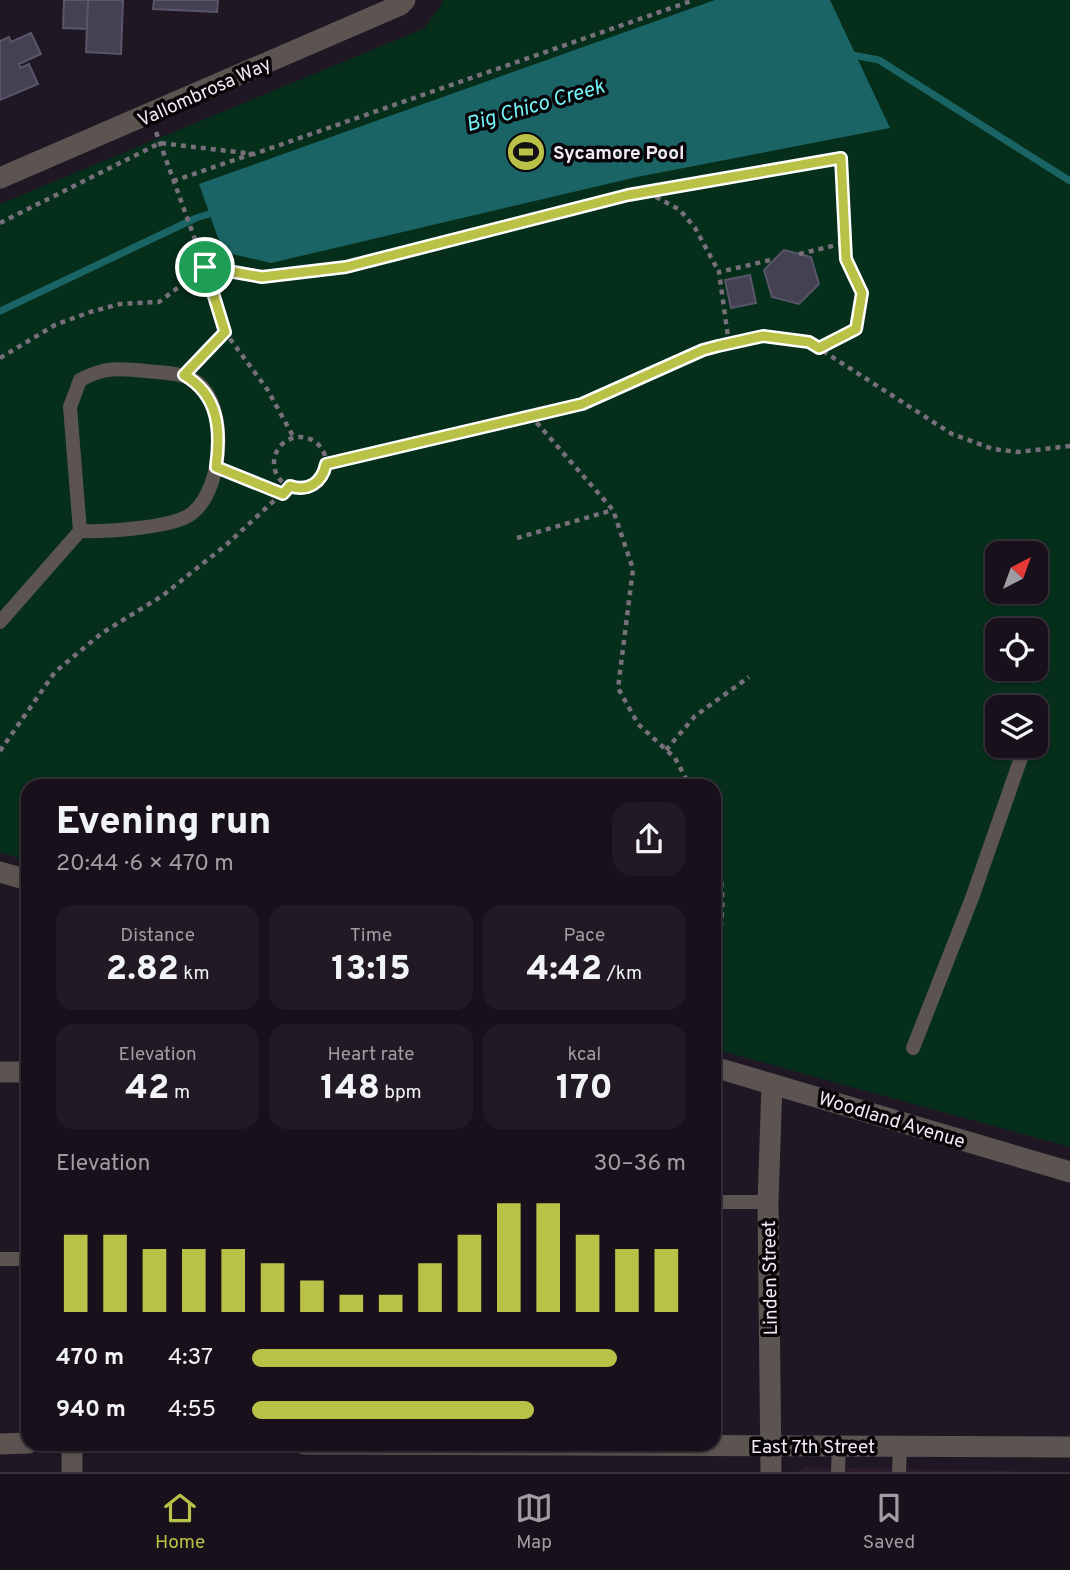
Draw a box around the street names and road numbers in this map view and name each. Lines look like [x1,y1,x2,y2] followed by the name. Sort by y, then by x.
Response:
[134,53,275,133] street label: Vallombrosa Way
[815,1087,968,1155] street label: Woodland Avenue
[758,1220,784,1336] street label: Linden Street
[751,1436,875,1460] street label: East 7th Street

